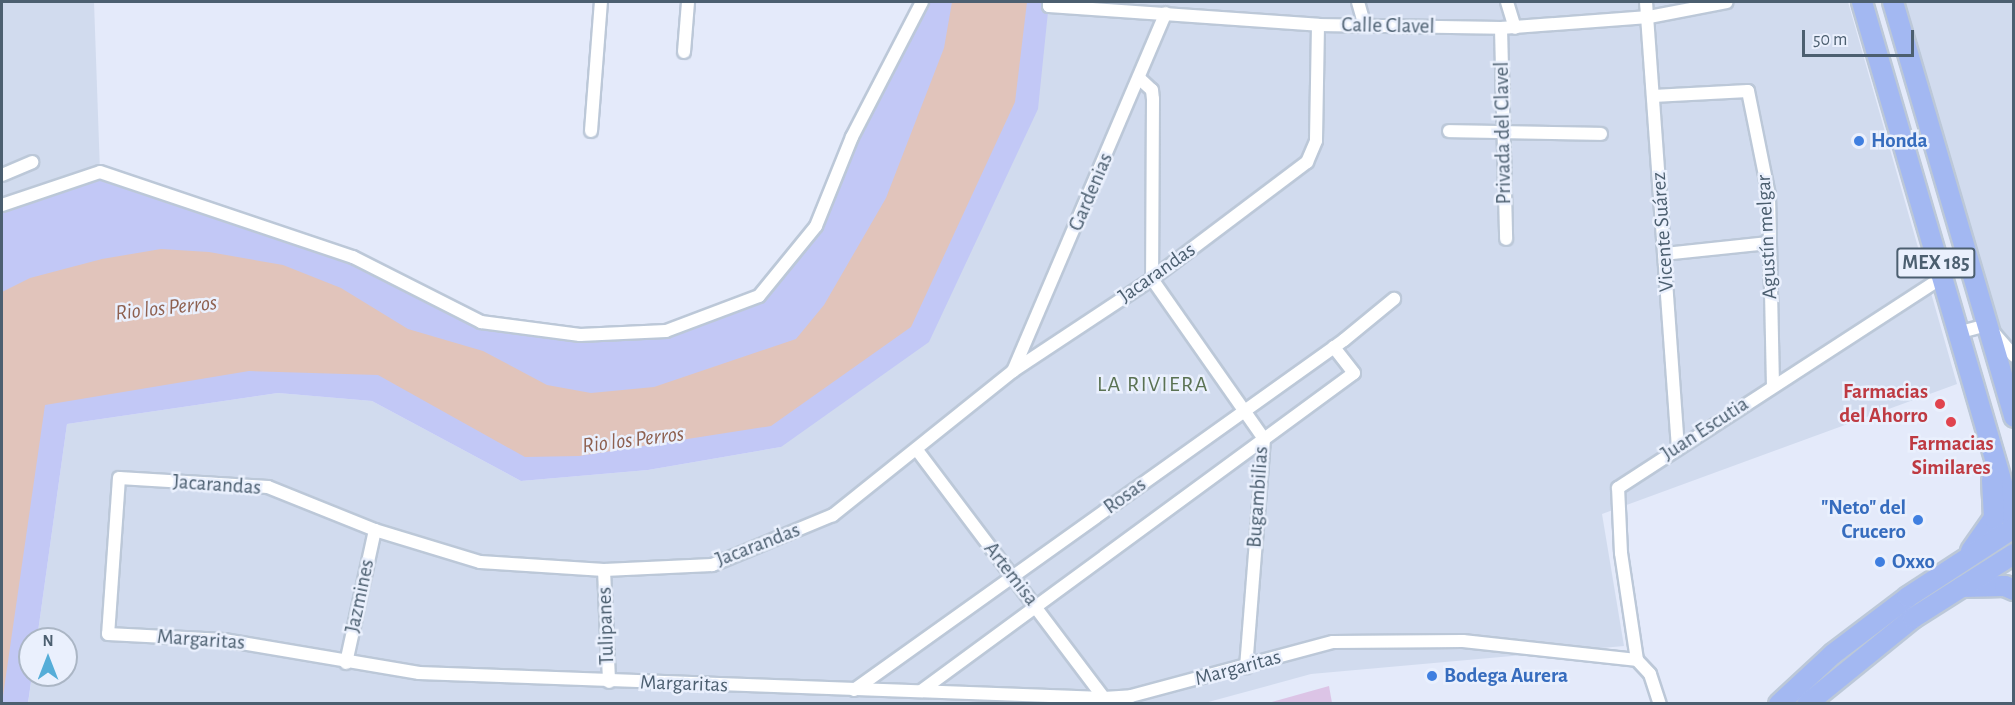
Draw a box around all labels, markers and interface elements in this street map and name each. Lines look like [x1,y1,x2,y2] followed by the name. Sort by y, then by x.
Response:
[1341,13,1435,39] street label: Calle Clavel
[1805,18,1918,56] scale bar
[1813,31,1847,49] text: 50 m
[1489,61,1517,205] street label: Privada del Clavel
[1871,128,1928,154] place label: Honda
[1852,134,1866,148] marker: Honda
[1063,149,1119,235] street label: Gardenias
[1646,171,1680,293] street label: Vicente Suárez
[1751,174,1783,300] street label: Agustín melgar
[1114,237,1200,309] street label: Jacarandas
[1896,246,1976,280] road number: MEX 185
[114,290,218,326] water label: Rio los Perros
[1097,372,1209,398] district label: LA RIVIERA
[1839,379,1928,429] place label: Farmacias del Ahorro
[1657,391,1753,467] street label: Juan Escutia
[1933,397,1947,411] marker: Farmacias del Ahorro
[1944,415,1958,429] marker: Farmacias Similares
[581,421,685,459] water label: Rio los Perros
[1908,431,1994,481] place label: Farmacias Similares
[1242,445,1274,549] street label: Bugambilias
[172,469,262,501] street label: Jacarandas
[1099,472,1151,520] street label: Rosas
[1821,495,1906,545] place label: "Neto" del Crucero
[1911,513,1925,527] marker: "Neto" del Crucero
[712,517,804,573] street label: Jacarandas
[978,537,1044,611] street label: Artemisa
[1892,549,1935,575] place label: Oxxo
[1873,555,1887,569] marker: Oxxo
[340,557,380,635] street label: Jazmines
[592,586,620,666] street label: Tulipanes
[156,624,246,656] street label: Margaritas
[18,627,78,687] north arrow
[42,633,54,649] text: N
[1192,644,1284,692] street label: Margaritas
[1444,663,1568,689] place label: Bodega Aurera
[1425,669,1439,683] marker: Bodega Aurera
[640,670,728,698] street label: Margaritas

